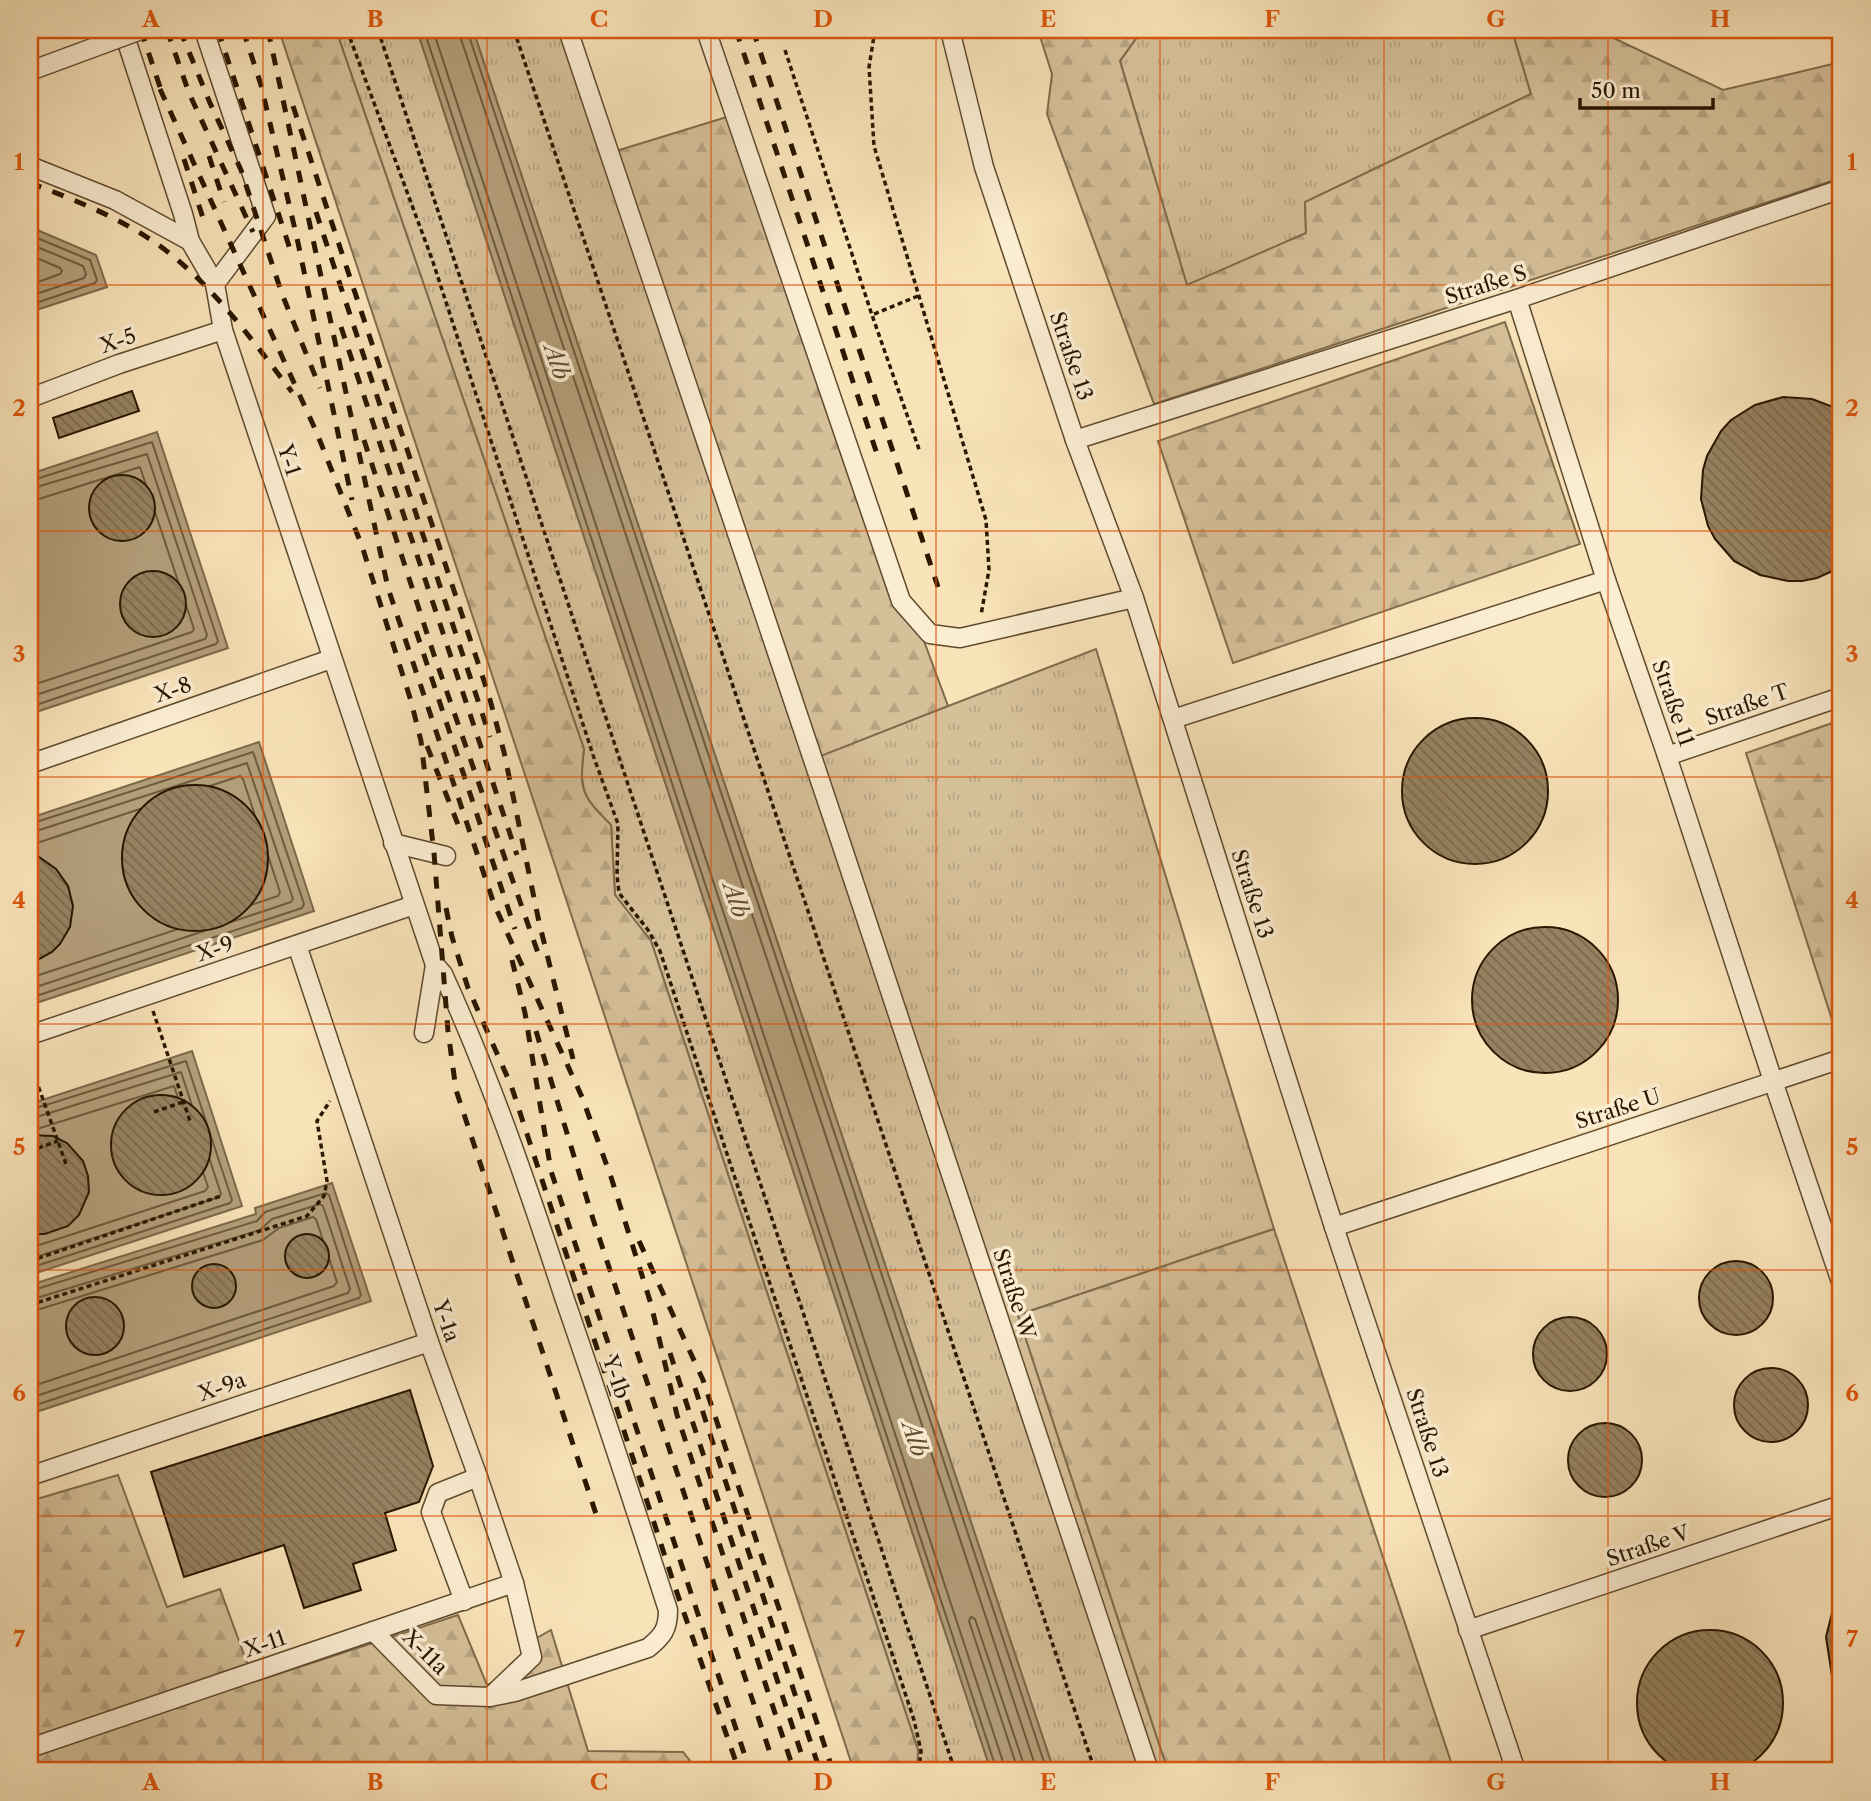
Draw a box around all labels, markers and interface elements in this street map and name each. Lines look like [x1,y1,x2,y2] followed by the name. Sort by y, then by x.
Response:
[141,5,161,33] text: A
[366,5,384,33] text: B
[590,5,608,33] text: C
[813,5,833,33] text: D
[1040,5,1056,33] text: E
[1264,5,1280,33] text: F
[1486,5,1506,33] text: G
[1710,5,1731,33] text: H
[1580,66,1714,110] scale bar
[1591,78,1641,103] text: 50 m
[14,148,25,176] text: 1
[1847,148,1858,176] text: 1
[1442,260,1530,309] street label: Straße S
[1045,308,1098,403] street label: Straße 13
[95,323,139,359] street label: X-5
[537,338,576,383] water label: Alb
[12,394,26,422] text: 2
[1845,394,1859,422] text: 2
[272,440,306,479] street label: Y-1
[13,640,26,668] text: 3
[1846,640,1859,668] text: 3
[1647,656,1700,749] street label: Straße 11
[150,672,195,708] street label: X-8
[1702,678,1792,731] street label: Straße T
[1226,846,1279,942] street label: Straße 13
[716,876,755,921] water label: Alb
[12,886,26,914] text: 4
[1845,886,1859,914] text: 4
[192,931,237,967] street label: X-9
[1572,1083,1664,1134] street label: Straße U
[13,1133,25,1161] text: 5
[1846,1133,1858,1161] text: 5
[988,1245,1041,1343] street label: Straße W
[427,1296,466,1346] street label: Y-1a
[597,1351,636,1402] street label: Y-1b
[194,1366,250,1407] street label: X-9a
[12,1379,26,1407] text: 6
[1845,1379,1859,1407] text: 6
[1401,1385,1454,1481] street label: Straße 13
[895,1415,934,1460] water label: Alb
[1603,1519,1693,1571] street label: Straße V
[397,1623,454,1680] street label: X-11a
[13,1625,25,1653] text: 7
[240,1625,289,1663] street label: X-11
[1846,1625,1858,1653] text: 7
[141,1768,161,1796] text: A
[366,1768,384,1796] text: B
[590,1768,608,1796] text: C
[813,1768,833,1796] text: D
[1040,1768,1056,1796] text: E
[1264,1768,1280,1796] text: F
[1486,1768,1506,1796] text: G
[1710,1768,1731,1796] text: H

